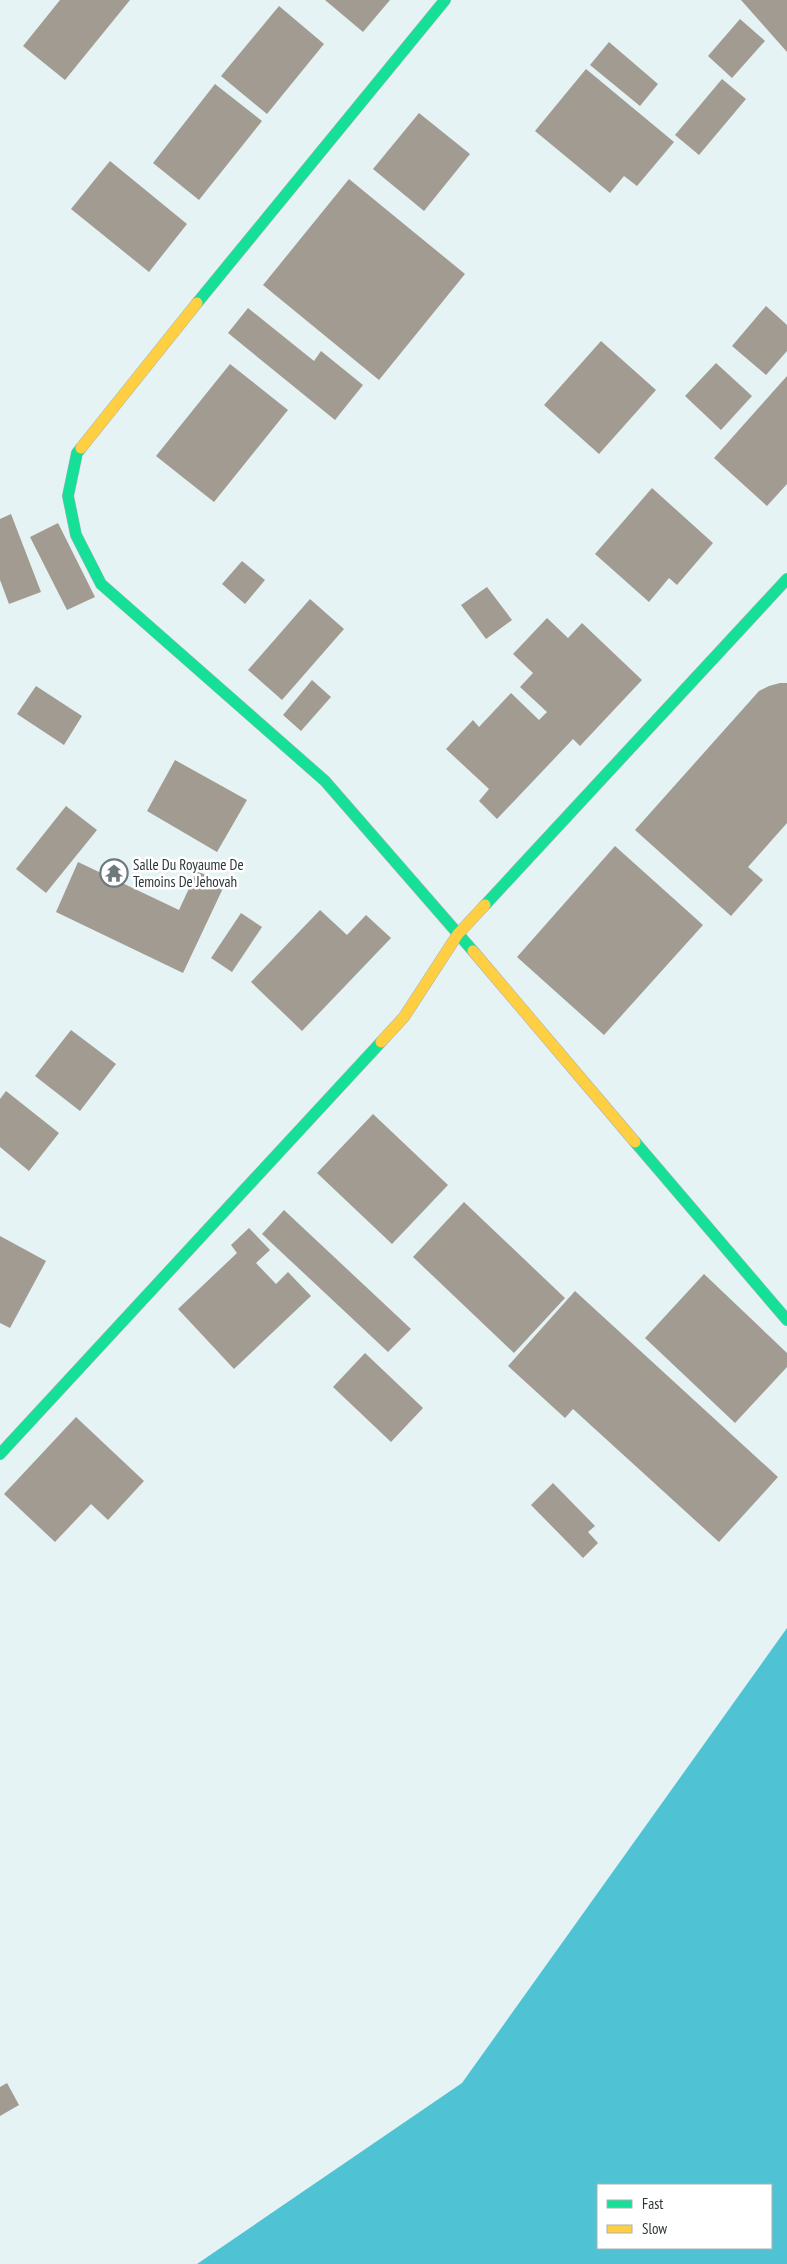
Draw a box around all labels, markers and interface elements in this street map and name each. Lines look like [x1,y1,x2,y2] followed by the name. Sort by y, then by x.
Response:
[133,855,244,891] place label: Salle Du Royaume De Temoins De Jehovah
[99,858,129,888] temple icon: Salle Du Royaume De Temoins De Jehovah
[597,2184,772,2249] legend
[642,2194,663,2213] text: Fast
[642,2219,667,2238] text: Slow

